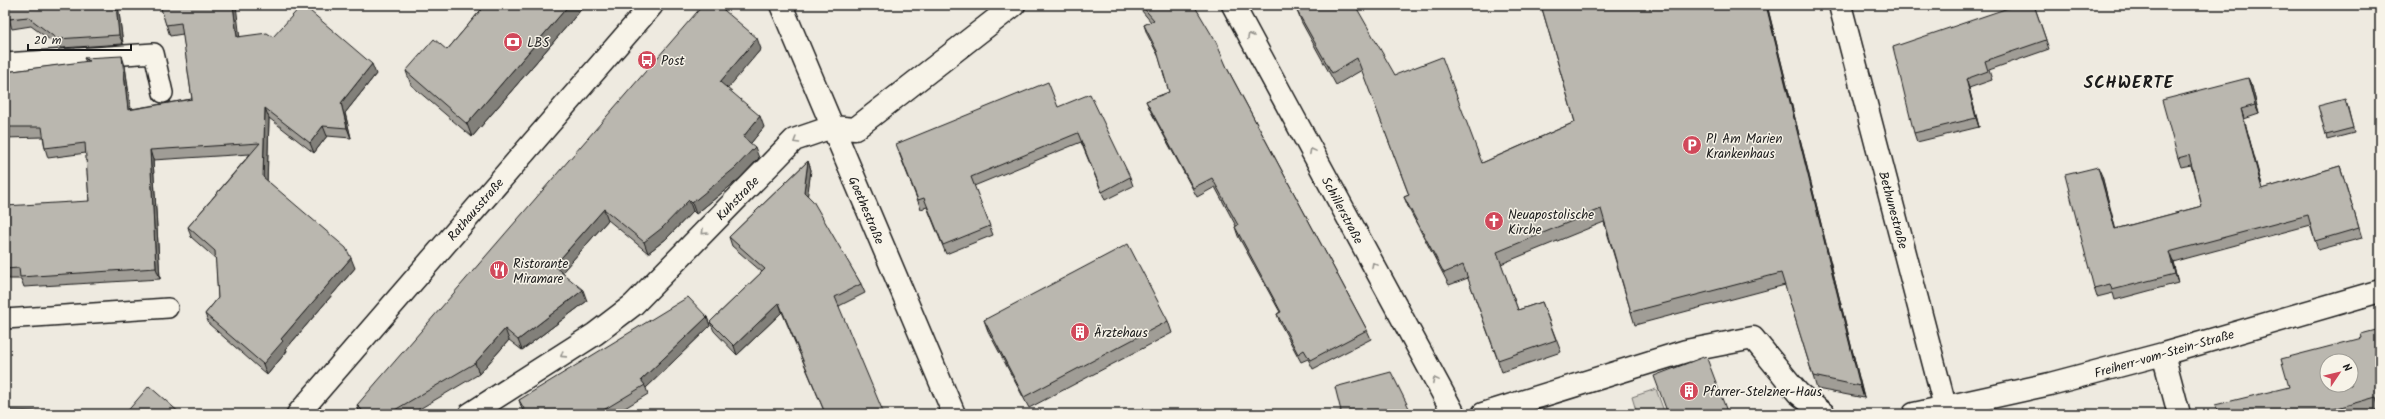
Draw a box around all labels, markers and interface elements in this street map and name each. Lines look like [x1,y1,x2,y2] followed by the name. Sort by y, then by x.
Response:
[28,26,131,52] scale bar
[34,31,62,50] text: 20 m
[502,31,524,53] bank icon: LBS
[527,33,549,54] place label: LBS
[1247,33,1255,41] one-way arrow
[636,49,658,71] bus stop icon: Post
[661,51,685,72] place label: Post
[2084,70,2175,97] district label: SCHWERTE
[1706,129,1782,165] place label: P1 Am Marien Krankenhaus
[1681,134,1703,156] parking icon: P1 Am Marien Krankenhaus
[793,136,800,143] one-way arrow
[1309,148,1317,155] one-way arrow
[1872,169,1913,252] street label: Bethunestraße
[711,172,765,226] street label: Kuhstraße
[842,173,889,248] street label: Goethestraße
[1315,173,1368,248] street label: Schillerstraße
[443,174,510,246] street label: Rathausstraße
[1508,205,1594,241] place label: Neuapostolische Kirche
[1483,210,1505,232] church icon: Neuapostolische Kirche
[701,227,709,235] one-way arrow
[513,254,569,290] place label: Ristorante Miramare
[488,259,510,281] restaurant icon: Ristorante Miramare
[1371,262,1378,269] one-way arrow
[1069,321,1091,343] building icon: Ärztehaus
[1094,323,1148,344] place label: Ärztehaus
[2092,324,2237,384] street label: Freiherr-vom-Stein-Straße
[560,350,567,358] one-way arrow
[2319,353,2359,393] north arrow
[2337,360,2356,376] text: N
[1432,377,1440,384] one-way arrow
[1678,380,1700,402] building icon: Pfarrer-Stelzner-Haus
[1703,382,1823,403] place label: Pfarrer-Stelzner-Haus

